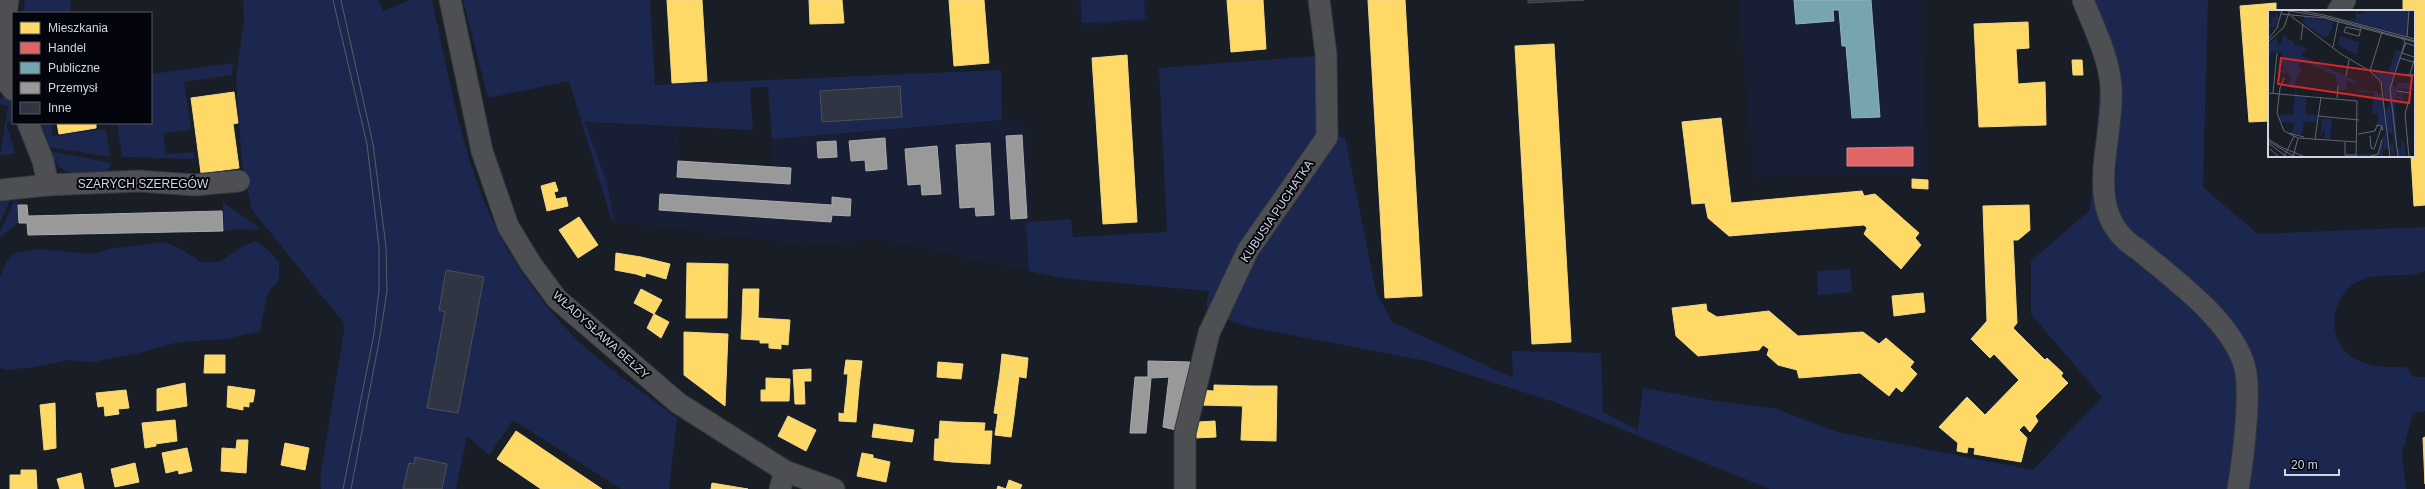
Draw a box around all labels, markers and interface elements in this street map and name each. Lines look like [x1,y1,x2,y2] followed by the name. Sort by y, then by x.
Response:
[2268,10,2415,157] inset map
[12,12,152,124] legend
[48,21,108,35] text: Mieszkania
[48,41,86,55] text: Handel
[48,61,100,75] text: Publiczne
[48,81,98,95] text: Przemysł
[48,101,72,115] text: Inne
[1238,157,1316,265] street label: KUBUSIA PUCHATKA
[78,176,209,191] street label: SZARYCH SZEREGÓW
[550,288,652,382] street label: WŁADYSŁAWA BEŁZY
[2285,451,2339,477] scale bar
[2291,458,2318,472] text: 20 m

